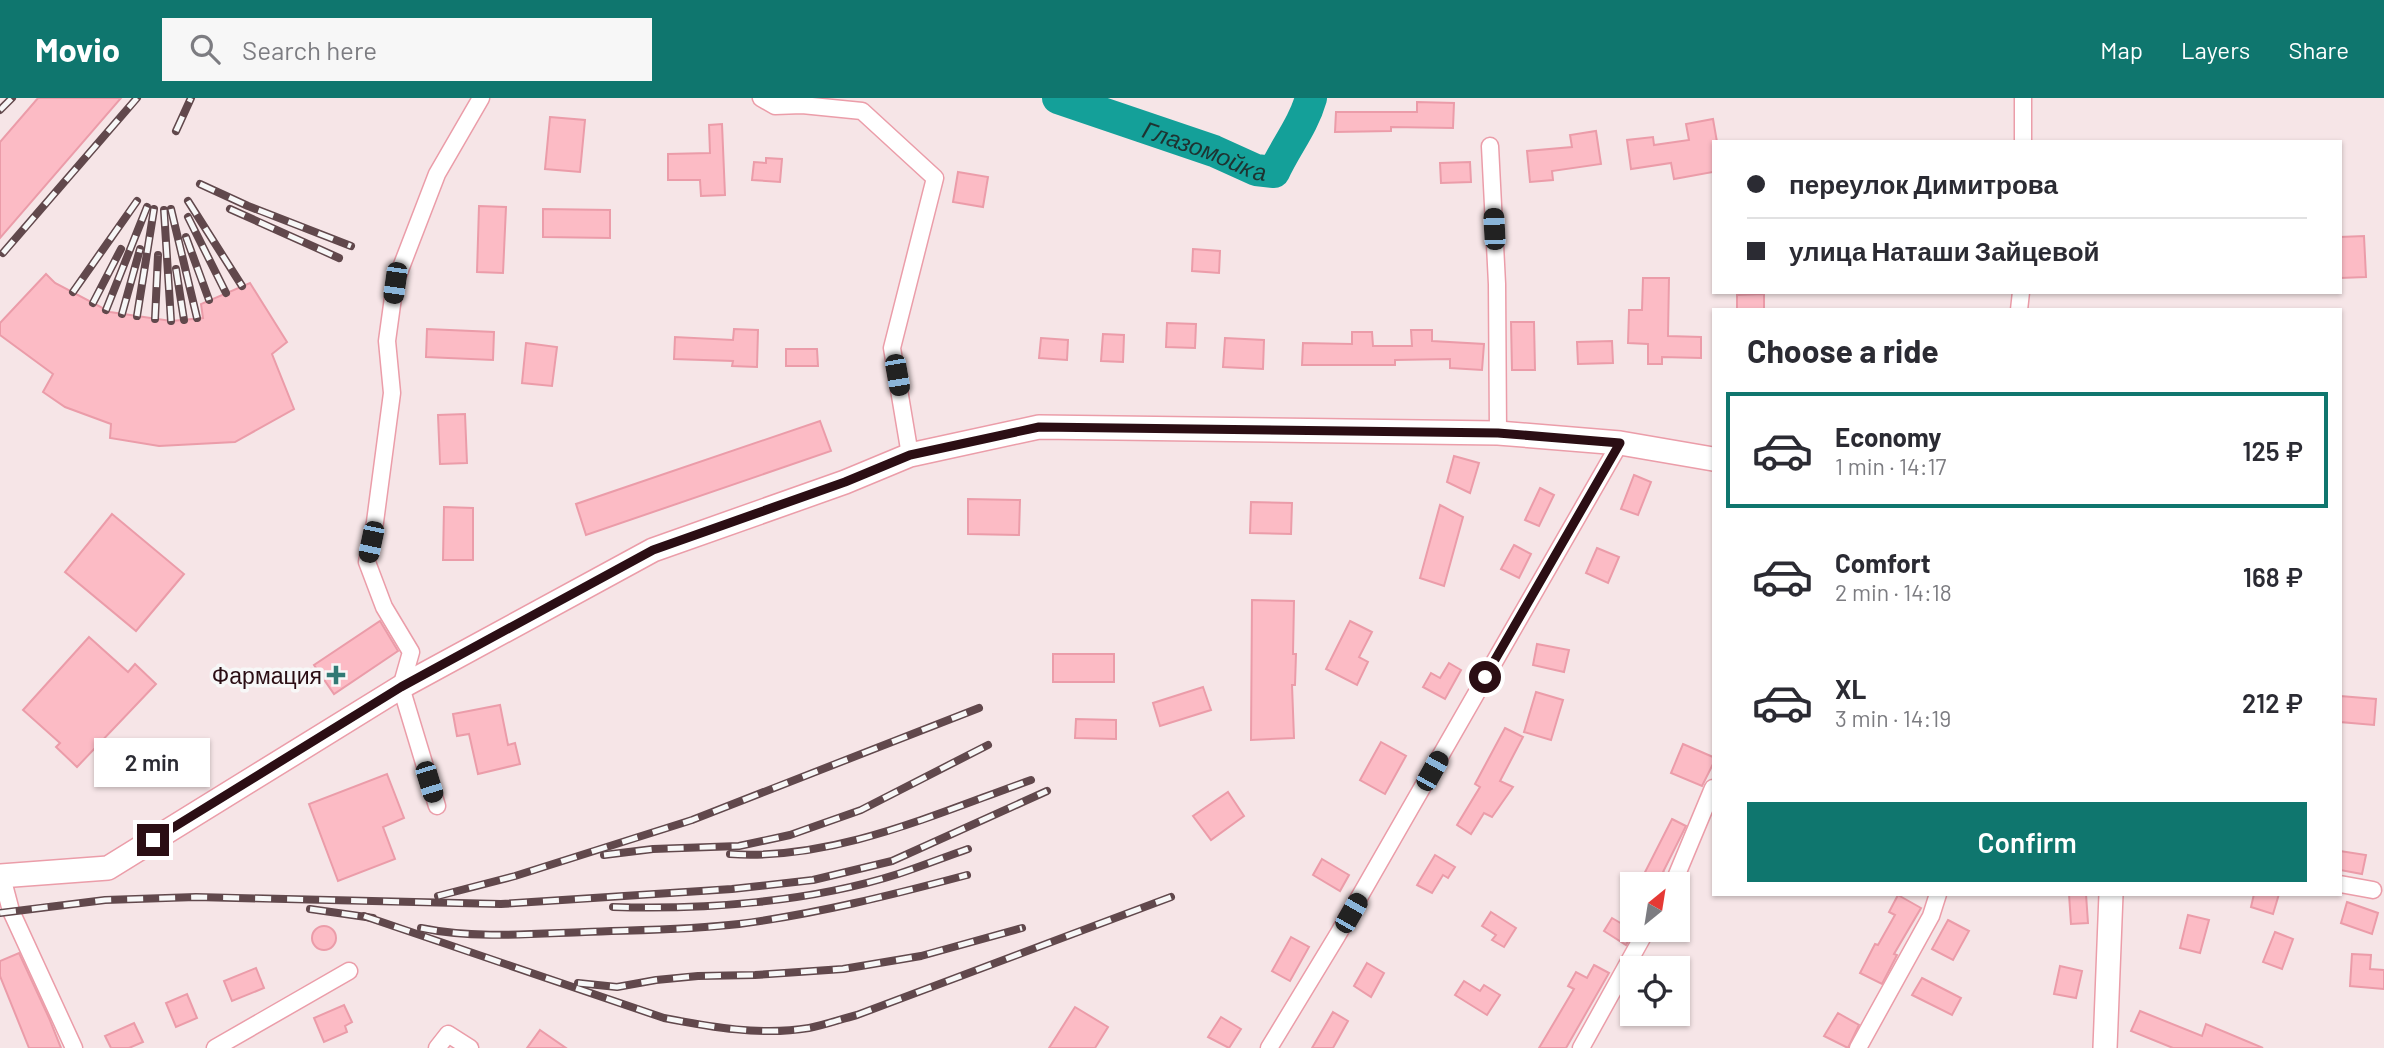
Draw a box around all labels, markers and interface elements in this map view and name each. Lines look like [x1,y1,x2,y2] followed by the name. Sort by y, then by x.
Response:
[162,18,652,81] search box
[35,29,120,69] text: Movio
[186,30,224,68] icon: search
[242,34,377,65] text: Search here
[2100,35,2143,64] text: Map
[2181,35,2250,64] text: Layers
[2288,35,2349,64] text: Share
[1139,113,1268,186] water label: Глазомойка
[1789,168,2058,199] text: переулок Димитрова
[1483,207,1506,251] car
[1789,235,2100,266] text: улица Наташи Зайцевой
[382,261,409,305] car
[1747,331,1939,369] text: Choose a ride
[884,352,911,398] car
[1751,419,1814,482] icon: car
[1835,421,1941,452] text: Economy
[2242,435,2303,466] text: 125 ₽
[1835,452,1946,480] text: 1 min · 14:17
[357,519,386,565] car
[1751,545,1814,608] icon: car
[1835,547,1931,578] text: Comfort
[2243,561,2303,592] text: 168 ₽
[1835,578,1952,606] text: 2 min · 14:18
[212,661,322,689] place label: Фармация
[1469,661,1501,693] route start
[328,667,344,683] marker: Фармация
[1751,671,1814,734] icon: car
[1835,673,1866,704] text: XL
[2242,687,2303,718] text: 212 ₽
[1835,704,1951,732] text: 3 min · 14:19
[95,738,211,788] callout: 2 min
[125,748,179,776] text: 2 min
[1413,748,1452,794] car
[413,759,446,805] car
[1747,802,2307,882] button: Confirm
[137,824,169,856] route end
[1620,872,1690,942] north arrow
[1620,872,1690,1026] map controls
[1332,890,1371,936] car
[1620,956,1690,1026] button: locate

